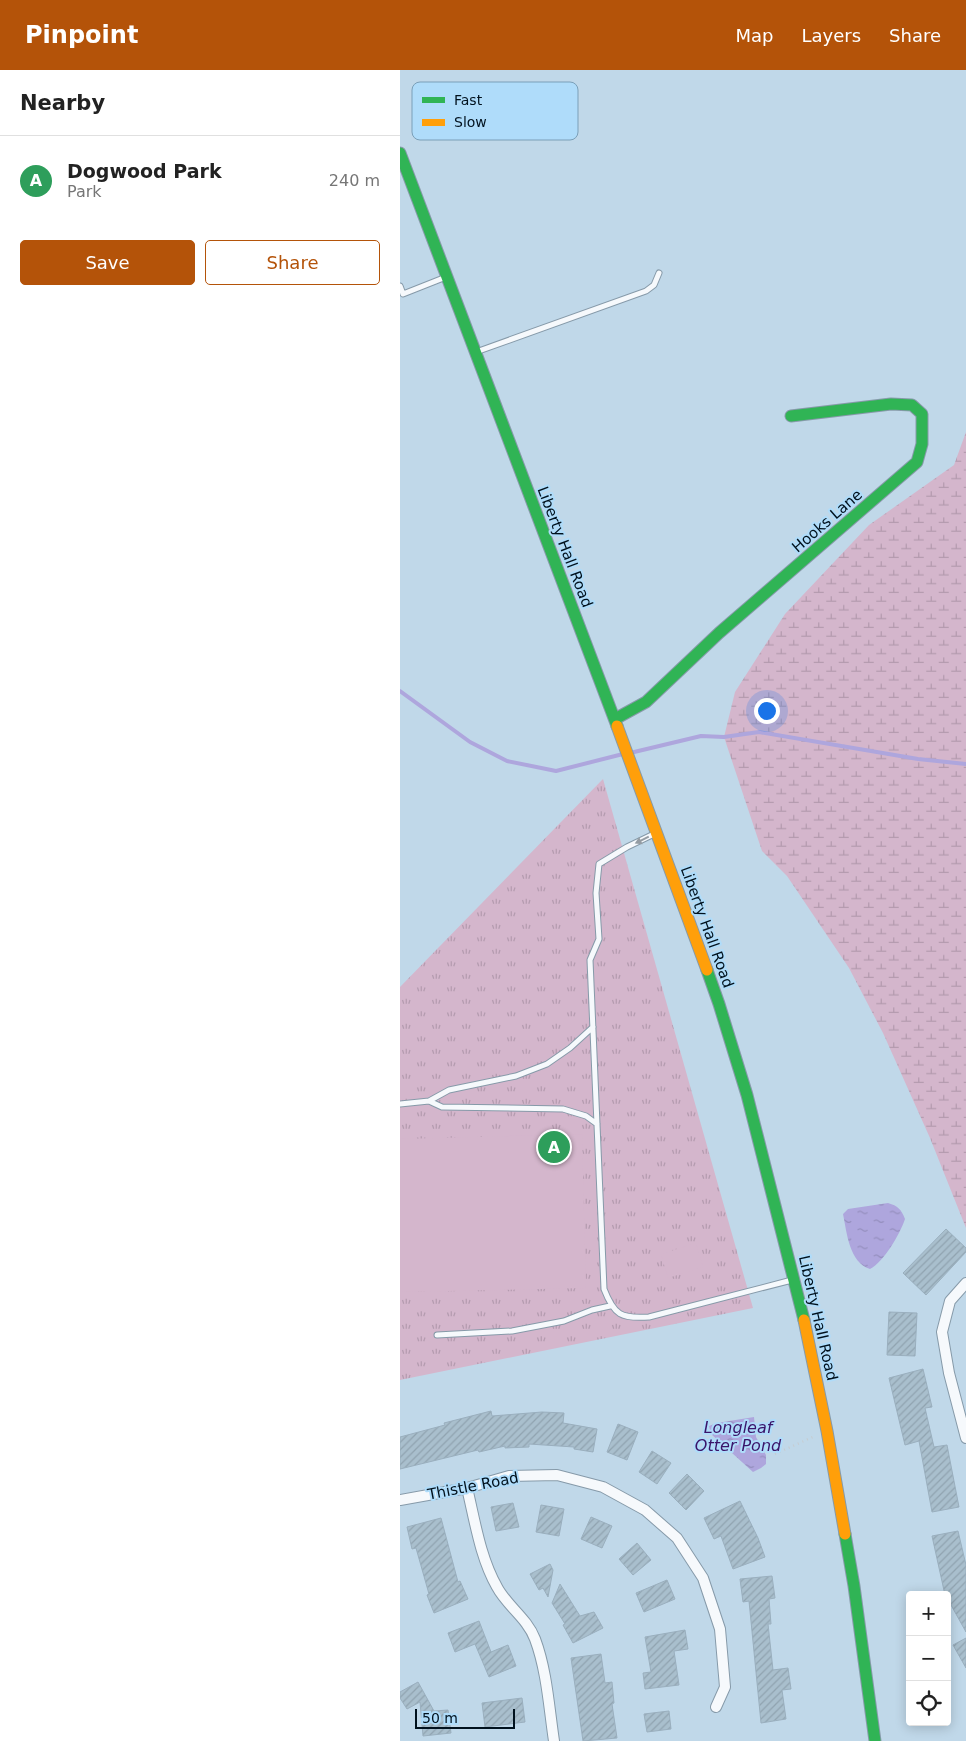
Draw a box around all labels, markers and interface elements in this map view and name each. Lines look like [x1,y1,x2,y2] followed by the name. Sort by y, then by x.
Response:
[25,21,138,49] text: Pinpoint
[735,25,773,46] text: Map
[801,25,861,46] text: Layers
[889,25,941,46] text: Share
[412,82,578,140] legend
[20,91,105,115] text: Nearby
[454,92,483,108] text: Fast
[454,114,487,130] text: Slow
[67,160,222,182] text: Dogwood Park
[30,171,42,190] text: A
[329,171,380,190] text: 240 m
[67,182,102,201] text: Park
[20,240,195,285] button: Save
[205,240,380,285] button: Share
[534,484,596,610] street label: Liberty Hall Road
[788,486,866,556] street label: Hooks Lane
[754,698,780,724] your location
[635,836,649,844] one-way arrow
[677,864,737,990] street label: Liberty Hall Road
[538,1128,570,1166] pin: A
[795,1254,841,1382] street label: Liberty Hall Road
[695,1418,782,1455] water label: Longleaf Otter Pond
[425,1468,520,1504] street label: Thistle Road
[906,1591,951,1726] map controls
[906,1591,951,1636] button: +
[906,1636,951,1681] button: −
[906,1681,951,1726] button: locate
[415,1706,515,1729] scale bar
[422,1710,458,1726] text: 50 m

